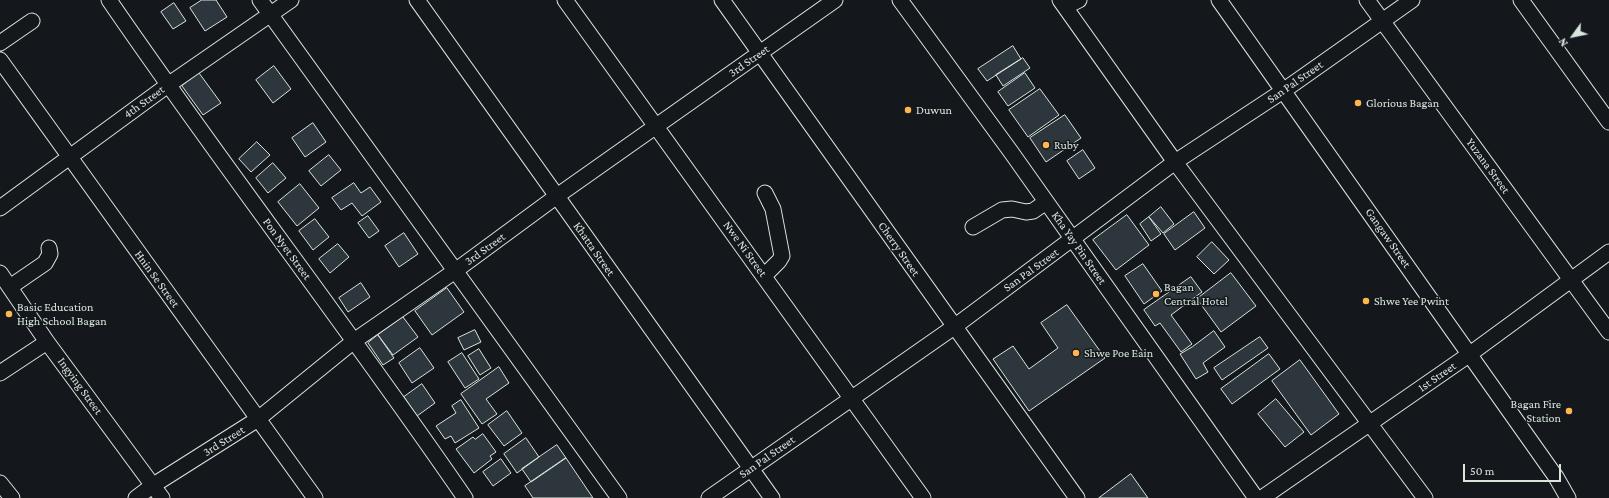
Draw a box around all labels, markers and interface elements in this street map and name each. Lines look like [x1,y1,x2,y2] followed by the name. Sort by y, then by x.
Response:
[1553,16,1593,56] north arrow
[1556,36,1570,49] text: N
[726,42,772,80] street label: 3rd Street
[1264,58,1326,106] street label: San Pal Street
[121,82,167,122] street label: 4th Street
[1366,96,1439,110] place label: Glorious Bagan
[1353,98,1363,108] marker: Glorious Bagan
[916,103,952,117] place label: Duwun
[903,105,913,115] marker: Duwun
[1463,135,1513,197] street label: Yuzana Street
[1054,138,1079,152] place label: Ruby
[1041,140,1051,150] marker: Ruby
[1362,205,1414,271] street label: Gangaw Street
[1048,209,1110,287] street label: Kha Yay Pin Street
[260,215,314,283] street label: Pon Nyet Street
[720,218,770,280] street label: Nwe Ni Street
[570,219,618,279] street label: Khatta Street
[875,219,923,279] street label: Cherry Street
[462,230,508,268] street label: 3rd Street
[1001,245,1061,295] street label: San Pal Street
[131,248,183,310] street label: Hnin Se Street
[1164,280,1228,308] place label: Bagan Central Hotel
[1151,289,1161,299] marker: Bagan Central Hotel
[1374,294,1449,308] place label: Shwe Yee Pwint
[1361,296,1371,306] marker: Shwe Yee Pwint
[17,300,107,328] place label: Basic Education High School Bagan
[4,309,14,319] marker: Basic Education High School Bagan
[1084,346,1153,360] place label: Shwe Poe Eain
[1071,348,1081,358] marker: Shwe Poe Eain
[54,355,106,417] street label: Ingying Street
[1415,359,1459,395] street label: 1st Street
[1511,397,1561,425] place label: Bagan Fire Station
[1564,406,1574,416] marker: Bagan Fire Station
[201,423,247,459] street label: 3rd Street
[736,433,798,481] street label: San Pal Street
[1465,456,1563,482] scale bar
[1470,464,1494,478] text: 50 m

